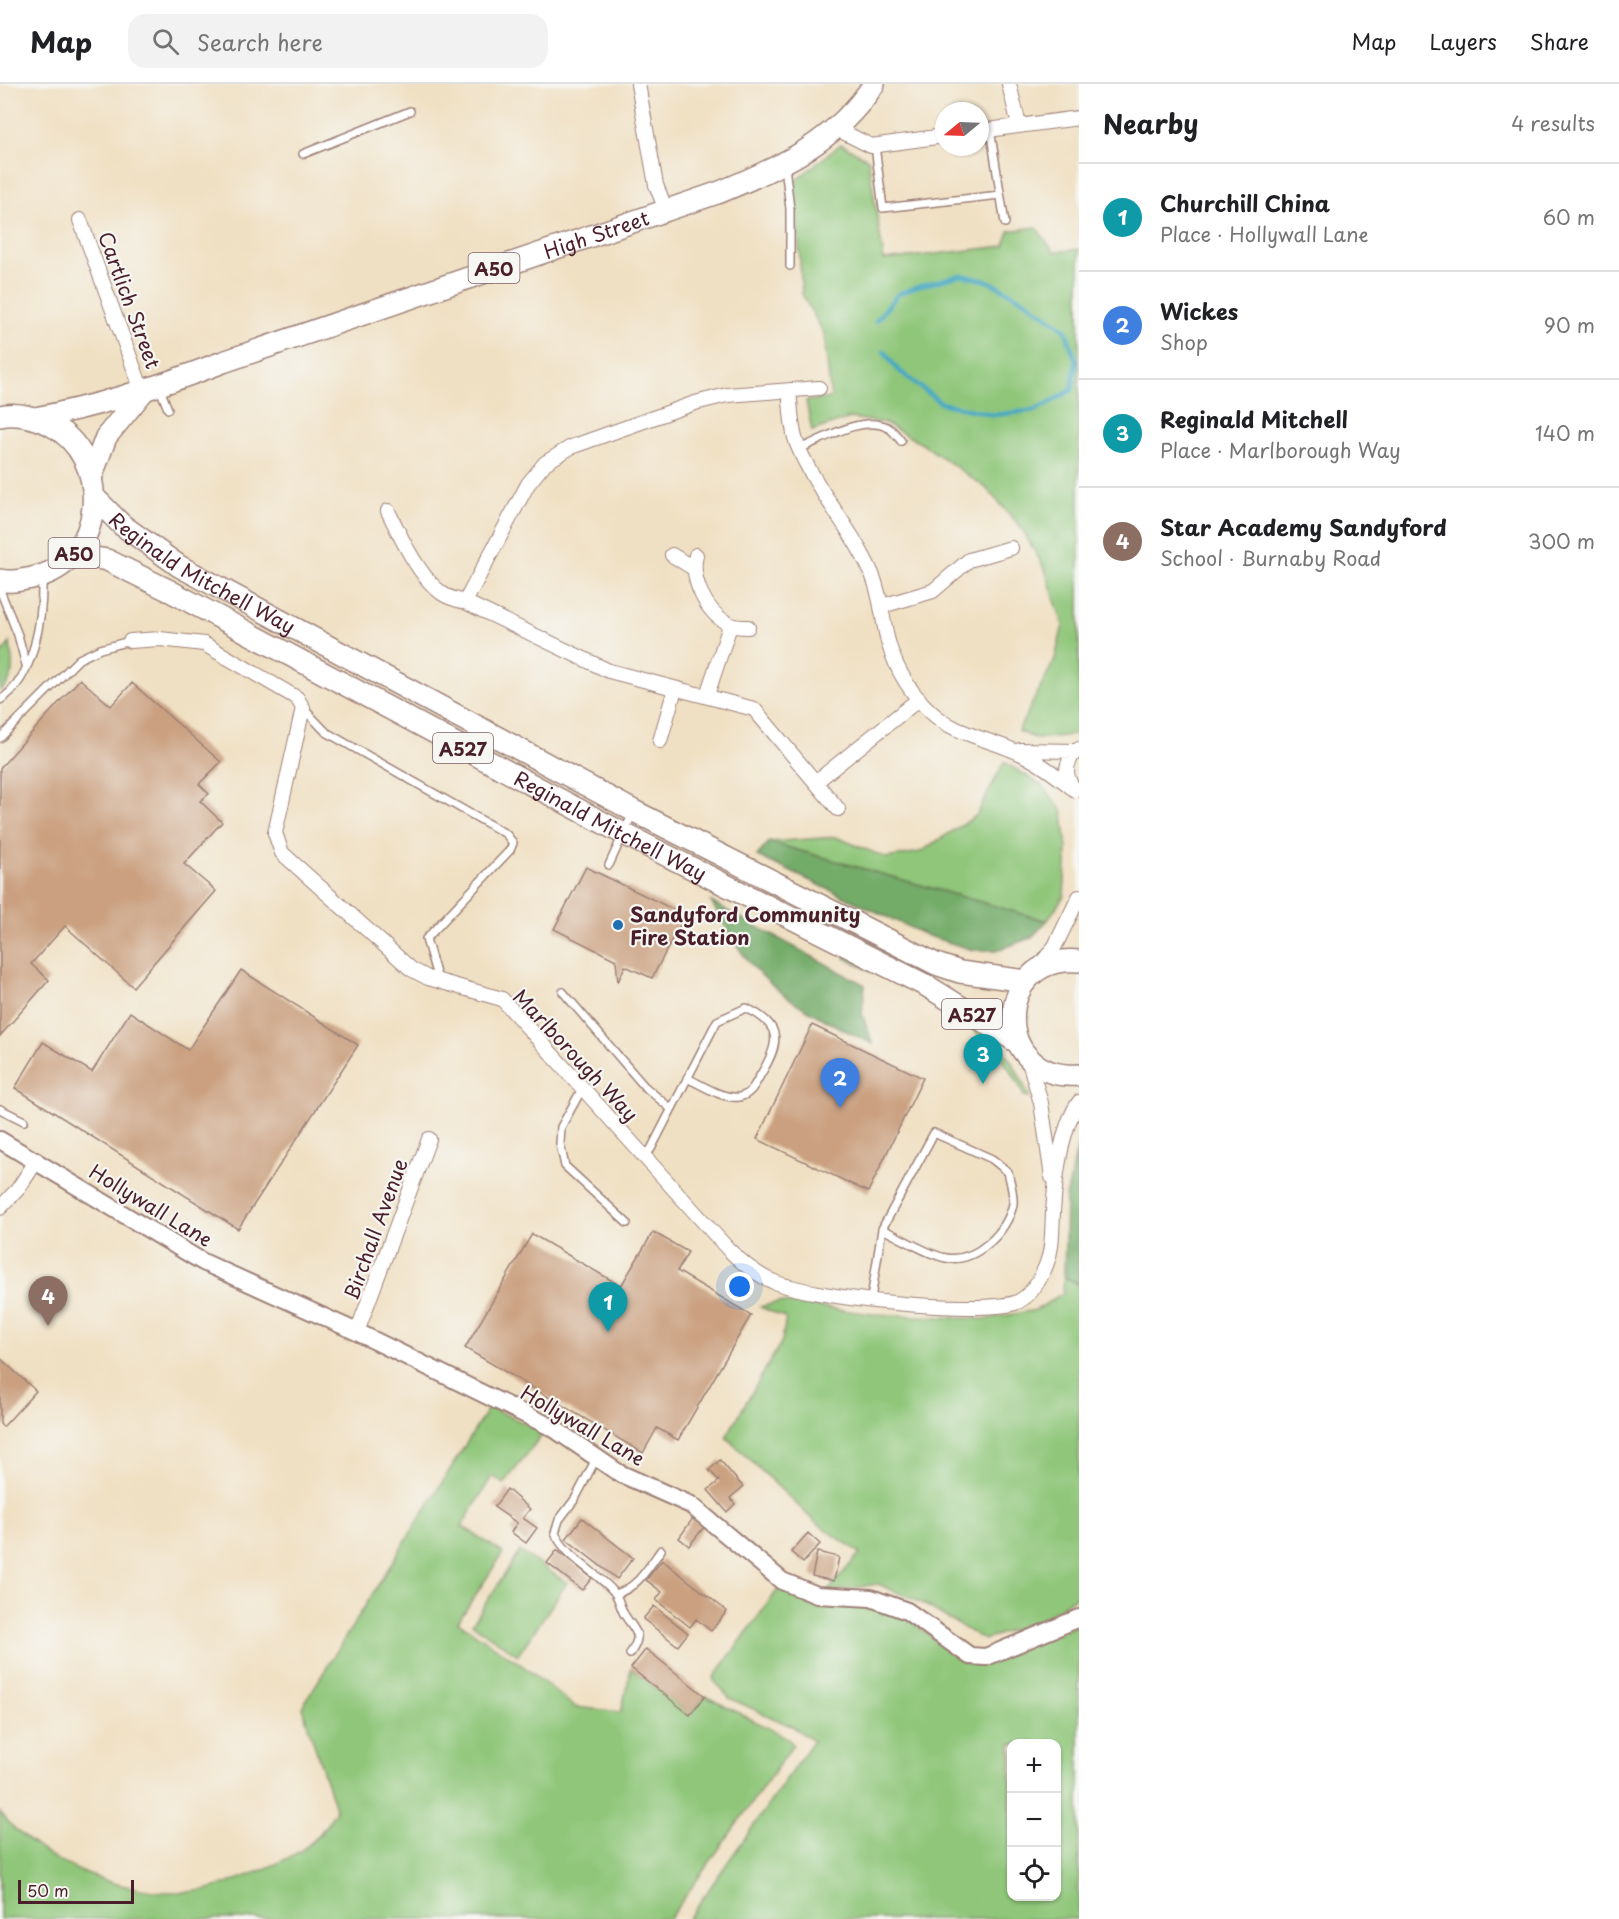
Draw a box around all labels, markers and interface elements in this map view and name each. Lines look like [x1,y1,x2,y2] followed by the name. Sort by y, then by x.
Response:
[128,14,548,68] search box
[30,20,92,63] text: Map
[149,25,182,58] icon: search
[197,25,323,58] text: Search here
[1352,25,1396,57] text: Map
[1429,25,1497,57] text: Layers
[1530,25,1589,57] text: Share
[935,102,989,156] north arrow
[1103,104,1198,143] text: Nearby
[1511,108,1595,138] text: 4 results
[1160,186,1330,219] text: Churchill China
[540,202,653,266] street label: High Street
[1118,202,1127,232] text: 1
[1543,202,1595,232] text: 60 m
[1160,219,1368,249] text: Place · Hollywall Lane
[91,227,169,373] street label: Cartlich Street
[468,253,520,283] road number: A50
[1160,294,1238,327] text: Wickes
[1115,310,1130,340] text: 2
[1544,310,1595,340] text: 90 m
[1160,327,1208,357] text: Shop
[1160,402,1348,435] text: Reginald Mitchell
[1116,418,1129,448] text: 3
[1535,418,1595,448] text: 140 m
[1160,435,1401,465] text: Place · Marlborough Way
[102,505,301,641] street label: Reginald Mitchell Way
[1160,510,1447,543] text: Star Academy Sandyford
[1116,526,1129,556] text: 4
[1528,526,1595,556] text: 300 m
[48,538,100,568] road number: A50
[1160,543,1381,573] text: School · Burnaby Road
[433,733,493,763] road number: A527
[509,763,712,888] street label: Reginald Mitchell Way
[630,899,860,952] place label: Sandyford Community Fire Station
[611,918,625,932] marker: Sandyford Community Fire Station
[506,982,646,1128] street label: Marlborough Way
[942,999,1002,1029] road number: A527
[964,1034,1002,1084] pin: 3
[820,1058,860,1108] pin: 2
[336,1154,414,1304] street label: Birchall Avenue
[84,1156,218,1254] street label: Hollywall Lane
[725,1272,754,1301] your location
[28,1276,68,1326] pin: 4
[588,1282,628,1332] pin: 1
[515,1377,651,1473] street label: Hollywall Lane
[1007,1739,1061,1901] map controls
[1007,1739,1061,1793] button: +
[1007,1793,1061,1847] button: −
[1007,1847,1061,1901] button: locate
[18,1877,134,1904] scale bar
[27,1878,68,1902] text: 50 m

